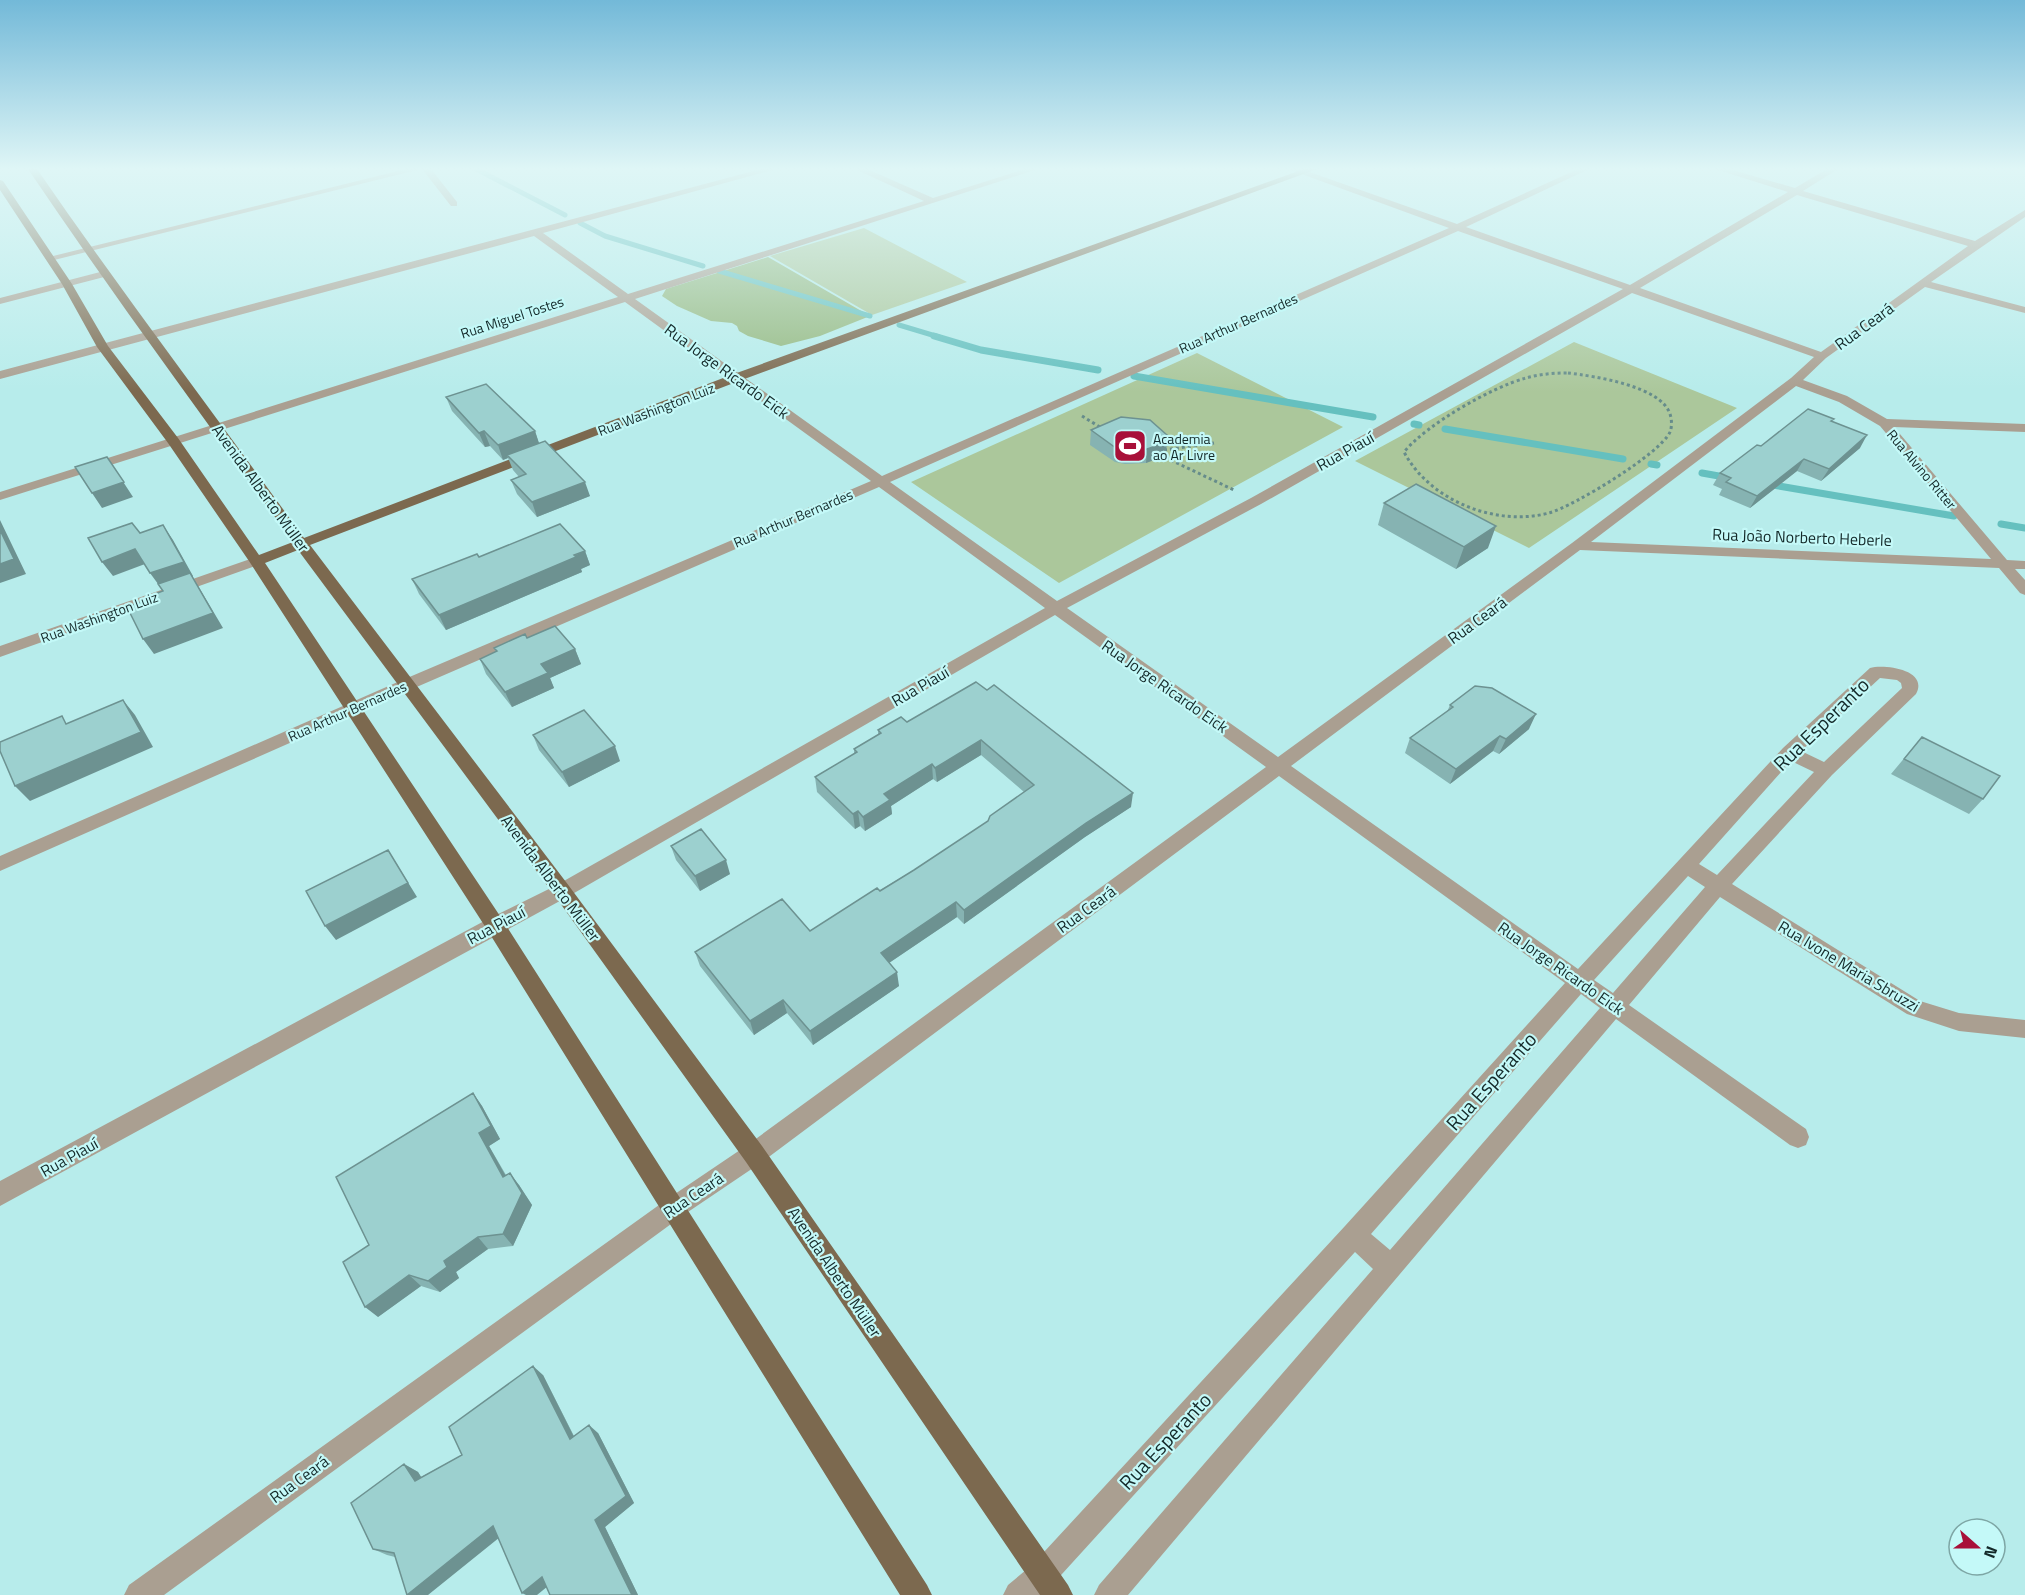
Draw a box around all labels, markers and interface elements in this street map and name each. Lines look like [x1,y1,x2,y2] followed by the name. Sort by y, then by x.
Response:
[1175,287,1301,359] street label: Rua Arthur Bernardes
[458,290,566,344] street label: Rua Miguel Tostes
[1829,296,1899,356] street label: Rua Ceará
[660,317,795,425] street label: Rua Jorge Ricardo Eick
[595,377,717,441] street label: Rua Washington Luiz
[206,419,316,557] street label: Avenida Alberto Müller
[1882,424,1962,514] street label: Rua Alvino Ritter
[1312,425,1380,477] street label: Rua Piauí
[1112,428,1148,464] sports icon: Academia ao Ar Livre
[1153,428,1215,465] place label: Academia ao Ar Livre
[730,483,856,553] street label: Rua Arthur Bernardes
[1712,522,1892,552] street label: Rua João Norberto Heberle
[37,586,161,648] street label: Rua Washington Luiz
[1442,590,1512,650] street label: Rua Ceará
[1097,633,1233,739] street label: Rua Jorge Ricardo Eick
[887,659,955,712] street label: Rua Piauí
[1766,670,1876,778] street label: Rua Esperanto
[284,675,410,747] street label: Rua Arthur Bernardes
[495,810,607,947] street label: Avenida Alberto Müller
[1051,879,1121,939] street label: Rua Ceará
[463,899,531,950] street label: Rua Piauí
[1774,914,1924,1018] street label: Rua Ivone Maria Sbruzzi
[1493,915,1629,1021] street label: Rua Jorge Ricardo Eick
[1438,1025,1544,1137] street label: Rua Esperanto
[36,1131,104,1183] street label: Rua Piauí
[658,1166,728,1224] street label: Rua Ceará
[782,1202,888,1342] street label: Avenida Alberto Müller
[1112,1385,1218,1497] street label: Rua Esperanto
[264,1449,334,1509] street label: Rua Ceará
[1947,1517,2007,1577] north arrow
[1978,1543,2004,1562] text: N

